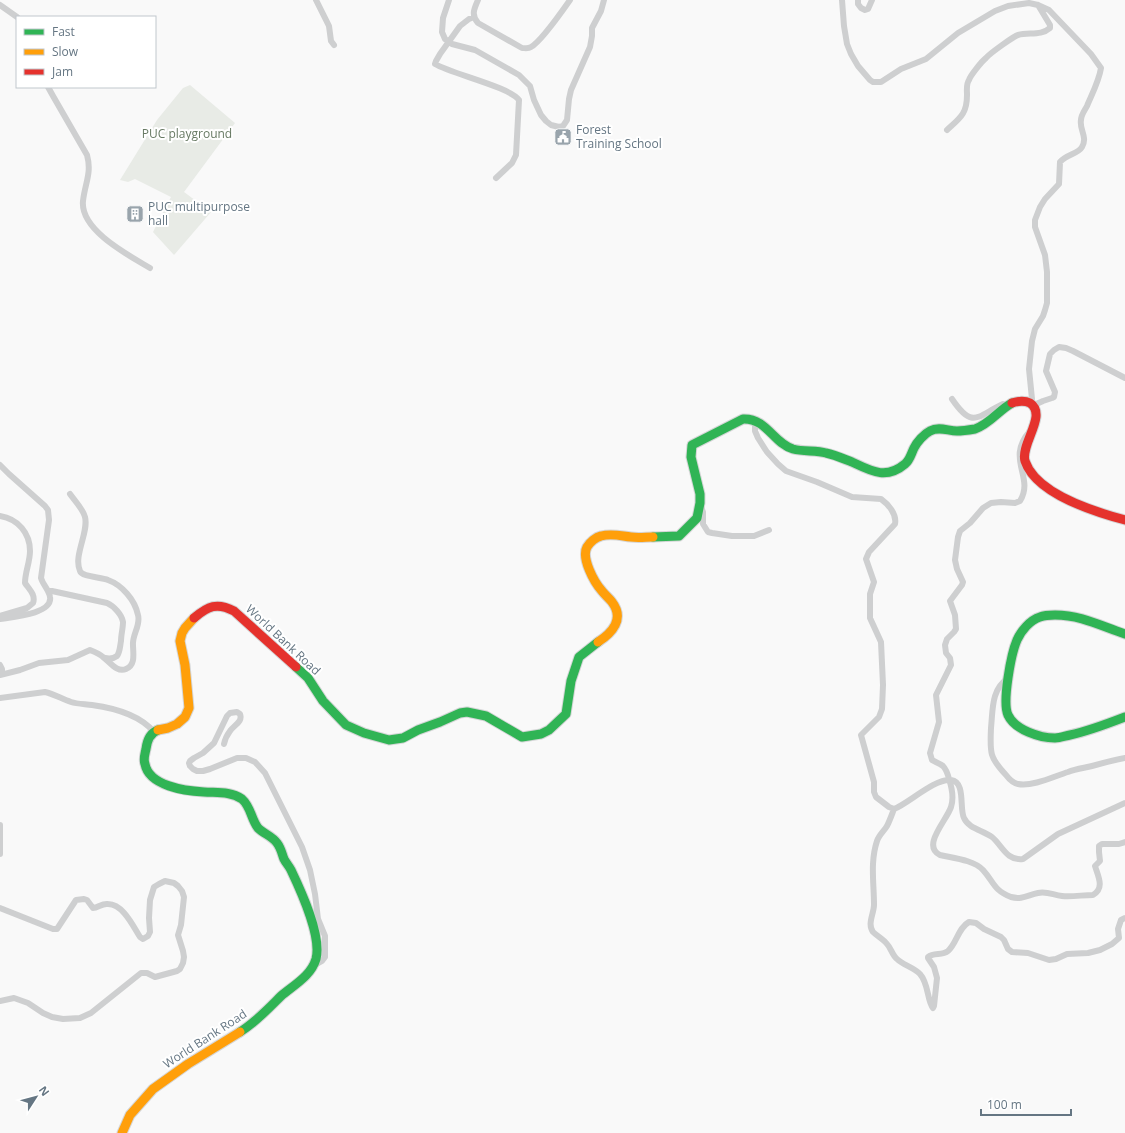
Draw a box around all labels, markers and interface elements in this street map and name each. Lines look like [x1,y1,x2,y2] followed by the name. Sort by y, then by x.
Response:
[16,16,156,88] legend
[52,23,75,40] text: Fast
[52,43,79,60] text: Slow
[51,63,73,80] text: Jam
[576,121,662,152] place label: Forest Training School
[142,125,232,142] park label: PUC playground
[553,127,573,147] public building icon: Forest Training School
[148,198,250,229] place label: PUC multipurpose hall
[125,204,145,224] building icon: PUC multipurpose hall
[242,601,324,679] street label: World Bank Road
[160,1005,250,1072] street label: World Bank Road
[16,1077,56,1117] north arrow
[36,1083,53,1099] text: N
[981,1091,1071,1117] scale bar
[987,1096,1022,1113] text: 100 m

